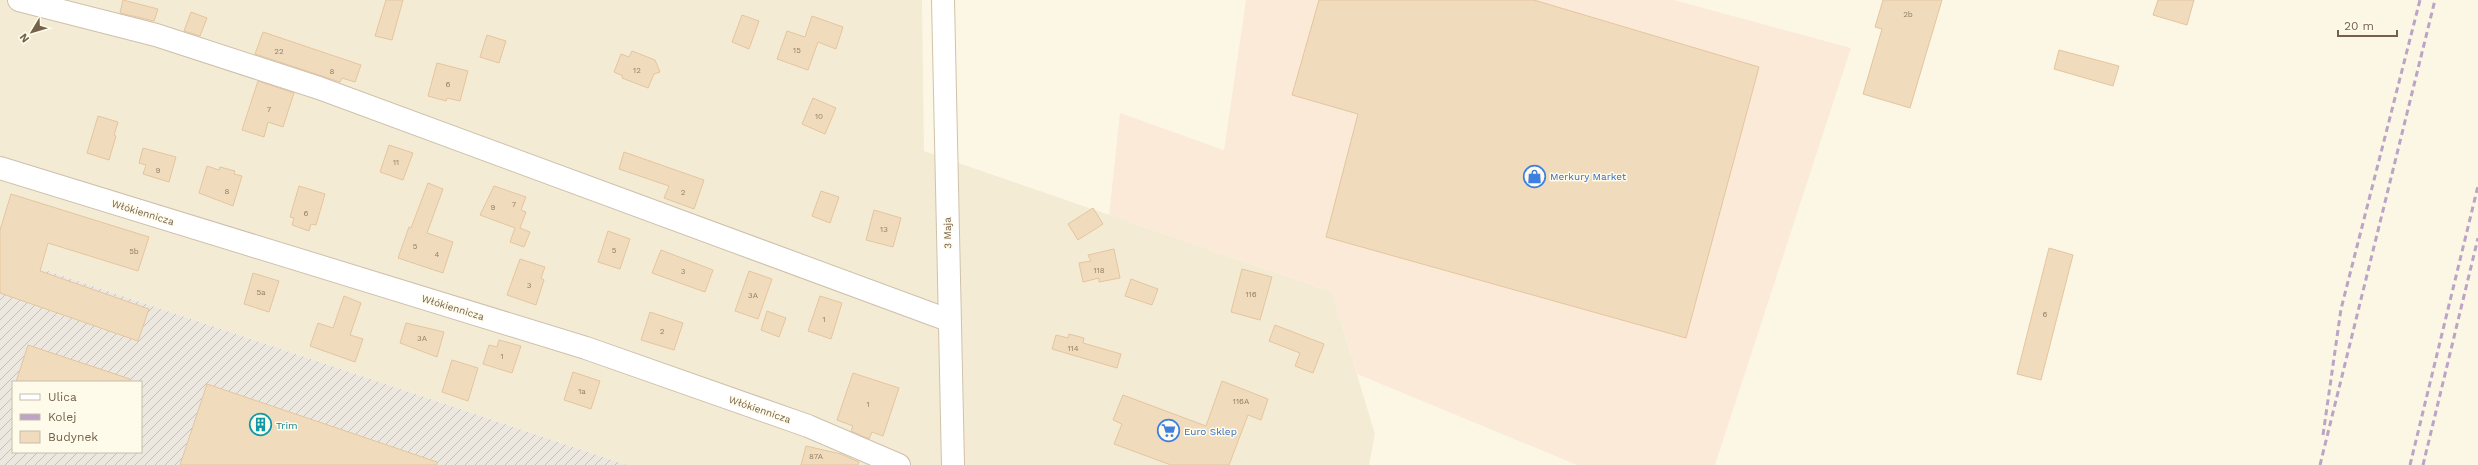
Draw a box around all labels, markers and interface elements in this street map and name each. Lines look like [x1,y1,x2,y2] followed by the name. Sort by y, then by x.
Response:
[1903,10,1913,19] house number: 2b
[12,12,52,52] north arrow
[2338,12,2397,38] scale bar
[2344,19,2374,33] text: 20 m
[17,31,32,45] text: N
[793,46,801,55] house number: 15
[274,47,284,56] house number: 22
[633,66,641,75] house number: 12
[330,67,335,76] house number: 8
[446,80,451,89] house number: 6
[267,105,272,114] house number: 7
[815,112,823,121] house number: 10
[393,158,399,167] house number: 11
[1522,163,1548,189] shop icon: Merkury Market
[156,166,161,175] house number: 9
[1550,171,1627,182] place label: Merkury Market
[225,187,230,196] house number: 8
[681,188,686,197] house number: 2
[110,198,176,227] street label: Włókiennicza
[512,200,517,209] house number: 7
[491,203,496,212] house number: 9
[304,209,309,218] house number: 6
[942,217,953,249] street label: 3 Maja
[880,225,888,234] house number: 13
[413,242,418,251] house number: 5
[612,246,617,255] house number: 5
[129,247,139,256] house number: 5b
[435,250,440,259] house number: 4
[1093,266,1105,275] house number: 118
[681,267,686,276] house number: 3
[527,281,532,290] house number: 3
[256,288,266,297] house number: 5a
[1245,290,1257,299] house number: 116
[748,291,759,300] house number: 3A
[420,293,486,322] street label: Włókiennicza
[2043,310,2048,319] house number: 6
[822,315,826,324] house number: 1
[660,327,665,336] house number: 2
[417,334,428,343] house number: 3A
[1067,344,1079,353] house number: 114
[500,352,504,361] house number: 1
[12,381,142,453] legend
[578,387,586,396] house number: 1a
[48,390,77,404] text: Ulica
[727,394,793,425] street label: Włókiennicza
[1233,397,1250,406] house number: 116A
[866,400,870,409] house number: 1
[48,410,76,424] text: Kolej
[247,412,273,438] building icon: Trim
[1156,418,1182,444] supermarket icon: Euro Sklep
[276,420,298,431] place label: Trim
[1184,426,1237,437] place label: Euro Sklep
[48,430,98,444] text: Budynek
[809,452,824,461] house number: 87A

